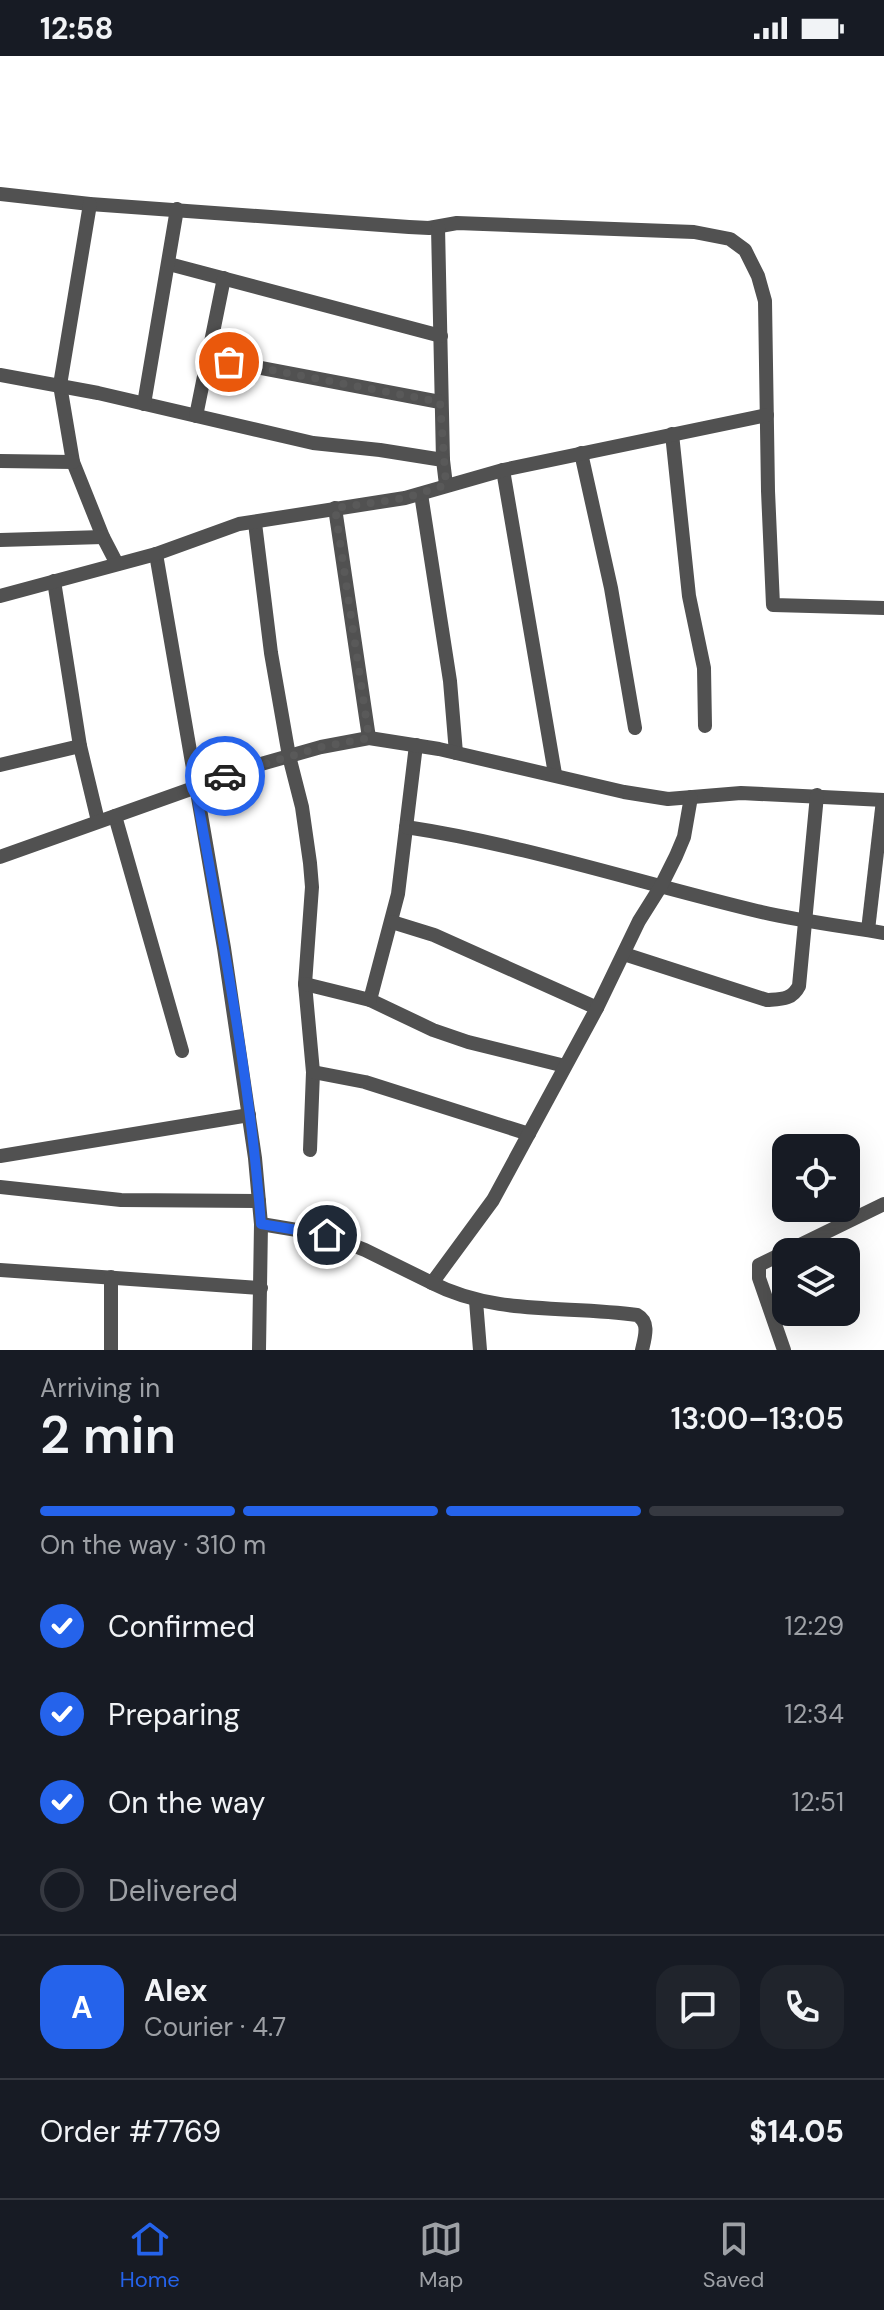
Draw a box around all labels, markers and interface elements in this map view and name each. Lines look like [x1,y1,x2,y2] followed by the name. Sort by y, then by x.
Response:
[40,9,114,48] text: 12:58
[195,328,263,396] pin
[207,340,251,384] icon: bag
[185,736,265,816] courier
[203,754,247,798] icon: car
[772,1134,860,1326] map controls
[772,1134,860,1222] button: locate
[293,1201,361,1269] pin
[305,1213,349,1257] icon: home
[772,1238,860,1326] button: layers
[40,1371,160,1405] text: Arriving in
[671,1399,844,1438] text: 13:00–13:05
[40,1401,176,1469] text: 2 min
[40,1528,266,1562] text: On the way · 310 m
[40,1604,84,1648] icon: check
[108,1607,255,1646] text: Confirmed
[785,1609,844,1643] text: 12:29
[40,1692,84,1736] icon: check
[108,1695,240,1734] text: Preparing
[785,1697,844,1731] text: 12:34
[40,1780,84,1824] icon: check
[108,1783,265,1822] text: On the way
[792,1785,844,1819] text: 12:51
[108,1871,238,1910] text: Delivered
[656,1965,740,2049] button: chat
[760,1965,844,2049] button: phone
[144,1971,207,2010] text: Alex
[71,1988,93,2027] text: A
[144,2010,286,2044] text: Courier · 4.7
[40,2112,221,2151] text: Order #7769
[749,2112,844,2151] text: $14.05
[120,2217,180,2294] tab: Home
[419,2217,463,2294] tab: Map
[703,2217,764,2294] tab: Saved

